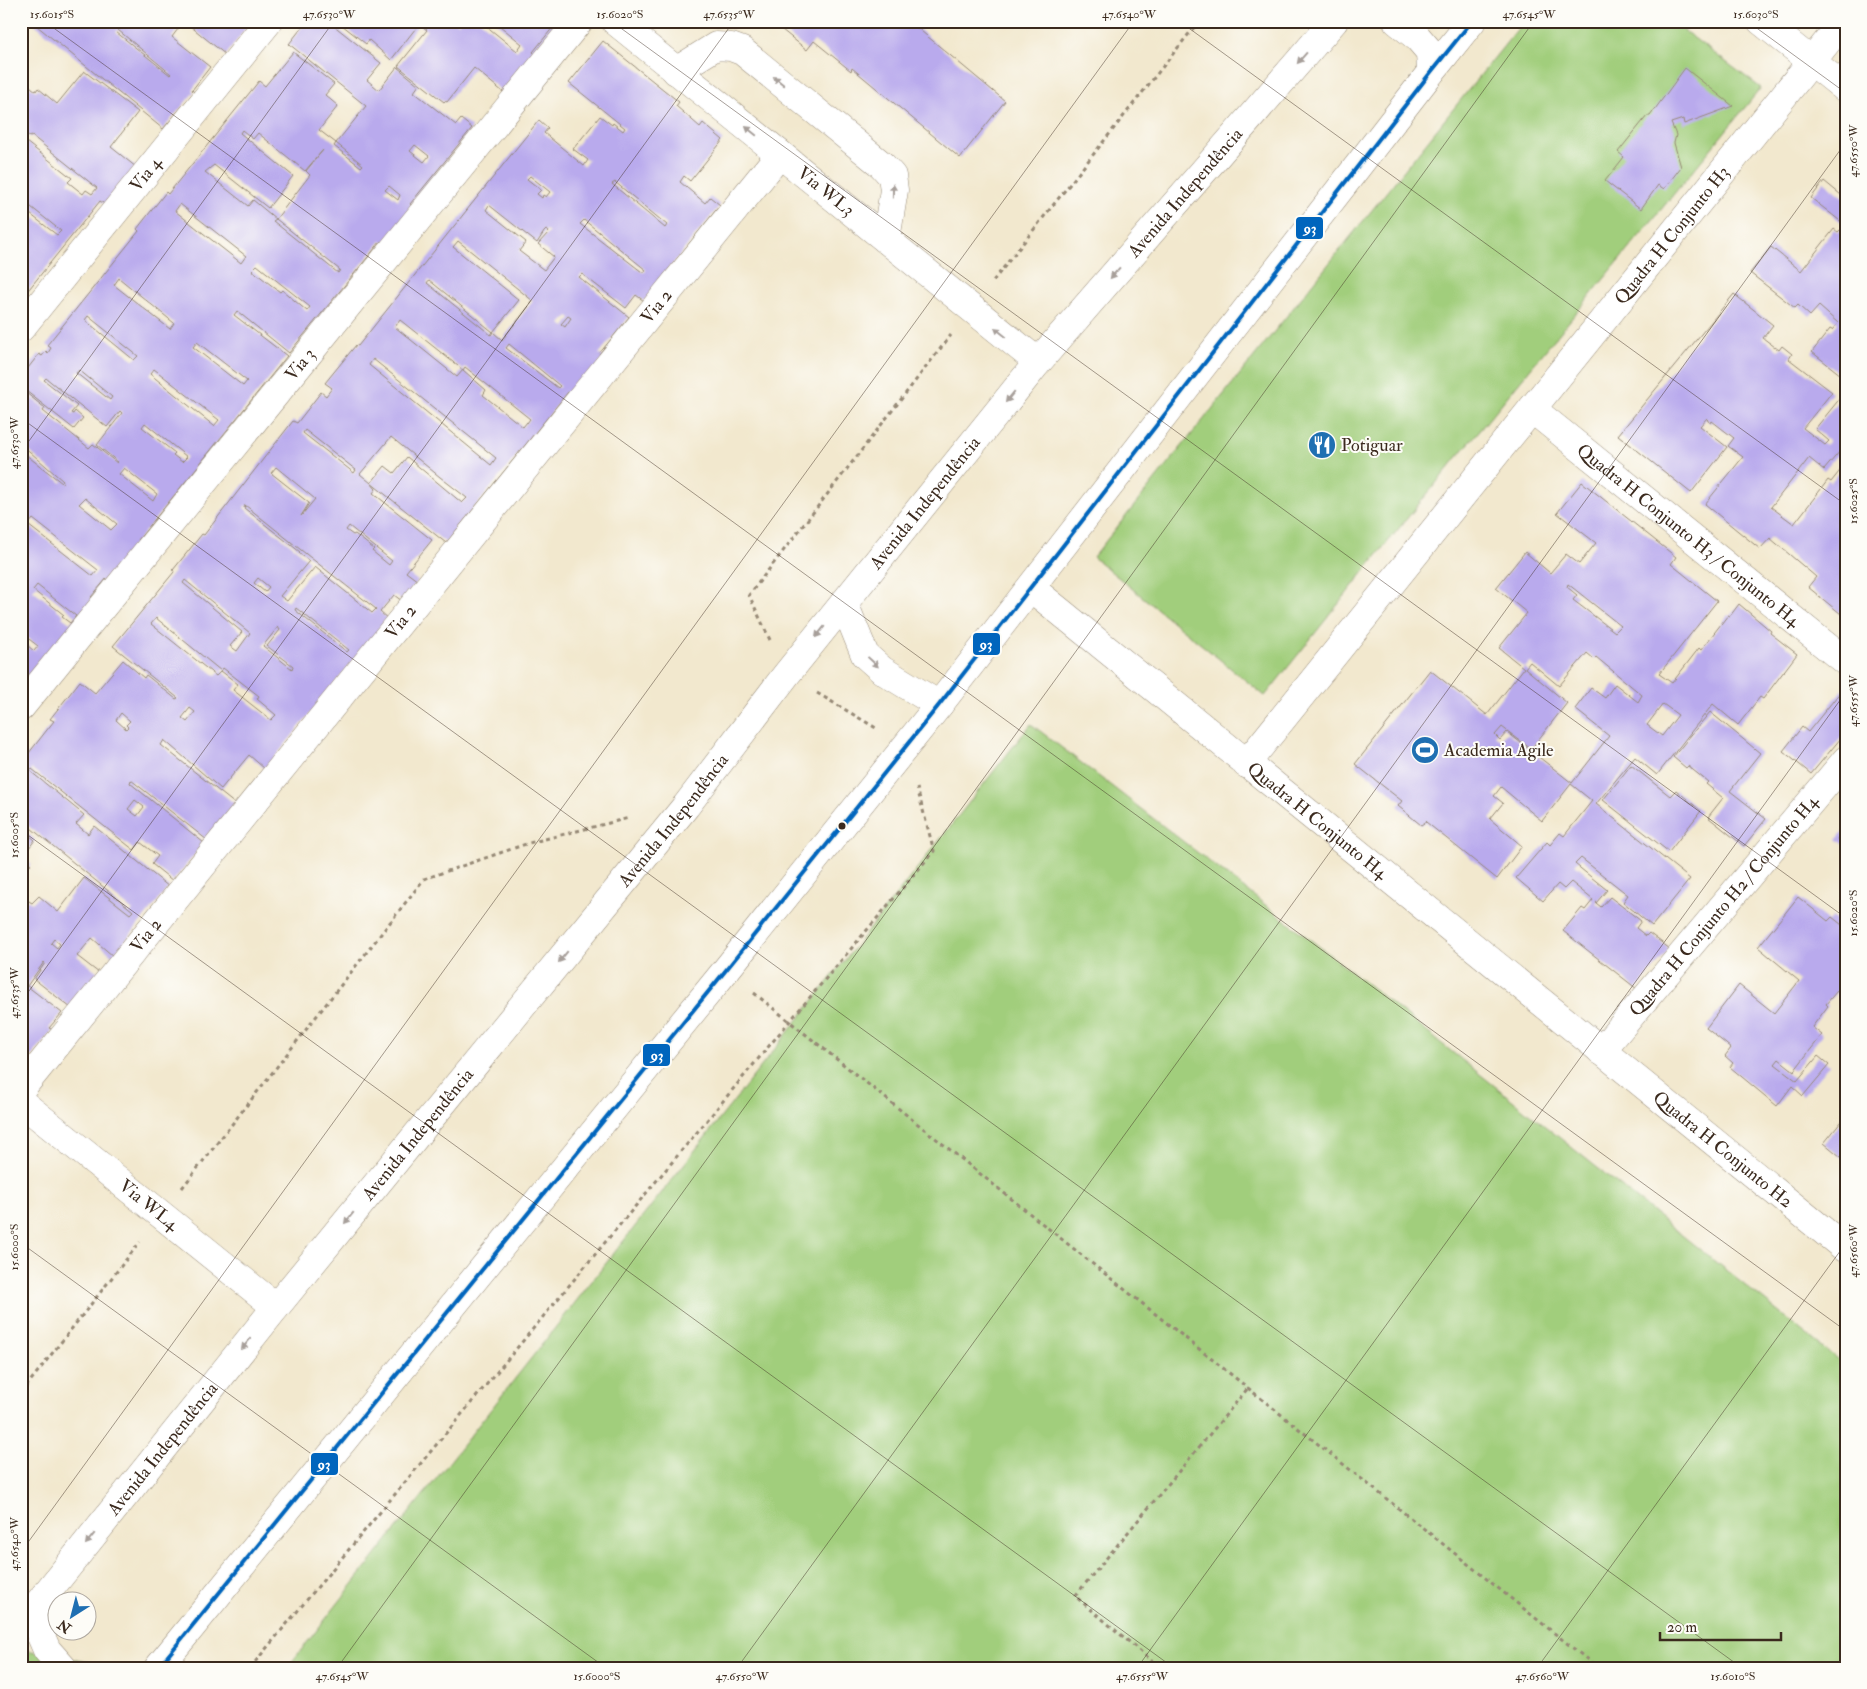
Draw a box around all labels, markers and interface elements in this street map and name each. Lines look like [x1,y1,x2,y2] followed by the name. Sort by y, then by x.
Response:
[30,7,74,22] text: 15.6015°S
[303,7,356,22] text: 47.6530°W
[597,7,644,22] text: 15.6020°S
[703,7,755,22] text: 47.6535°W
[1102,7,1157,22] text: 47.6540°W
[1503,7,1556,22] text: 47.6545°W
[1733,7,1779,22] text: 15.6030°S
[1297,52,1308,64] one-way arrow
[773,76,786,87] one-way arrow
[1122,123,1248,263] street label: Avenida Independência
[1846,124,1861,177] text: 47.6550°W
[745,125,758,136] one-way arrow
[125,151,168,196] street label: Via 4
[792,162,859,221] street label: Via WL3
[1610,162,1735,309] street label: Quadra H Conjunto H3
[889,183,897,199] one-way arrow
[1295,216,1324,240] line badge: 93
[1302,220,1316,237] text: 93
[1110,267,1121,280] one-way arrow
[636,285,678,329] street label: Via 2
[994,326,1007,337] one-way arrow
[280,343,320,385] street label: Via 3
[1004,390,1015,403] one-way arrow
[7,416,22,469] text: 47.6530°W
[1307,430,1337,460] restaurant icon: Potiguar
[864,431,986,575] street label: Avenida Independência
[1341,434,1403,457] place label: Potiguar
[1572,439,1805,633] street label: Quadra H Conjunto H3 / Conjunto H4
[1846,478,1861,524] text: 15.6025°S
[380,600,422,644] street label: Via 2
[815,626,826,639] one-way arrow
[972,632,1001,656] line badge: 93
[978,636,992,653] text: 93
[867,656,879,668] one-way arrow
[1846,674,1861,727] text: 47.6555°W
[1410,735,1440,765] sports icon: Academia Agile
[1443,739,1554,762] place label: Academia Agile
[613,749,734,893] street label: Avenida Independência
[1243,757,1393,885] street label: Quadra H Conjunto H4
[1624,790,1824,1021] street label: Quadra H Conjunto H2 / Conjunto H4
[7,812,22,858] text: 15.6005°S
[837,821,847,831] unlabelled marker
[1846,890,1861,937] text: 15.6020°S
[125,914,167,958] street label: Via 2
[557,950,568,963] one-way arrow
[7,967,22,1019] text: 47.6535°W
[642,1043,671,1067] line badge: 93
[649,1047,663,1064] text: 93
[356,1063,479,1206] street label: Avenida Independência
[1648,1086,1797,1213] street label: Quadra H Conjunto H2
[114,1174,184,1237] street label: Via WL4
[343,1211,354,1224] one-way arrow
[7,1223,22,1271] text: 15.6000°S
[1846,1223,1861,1278] text: 47.6560°W
[241,1337,252,1350] one-way arrow
[102,1377,223,1521] street label: Avenida Independência
[310,1452,339,1476] line badge: 93
[316,1456,330,1473] text: 93
[7,1516,22,1571] text: 47.6540°W
[85,1532,95,1546] one-way arrow
[48,1592,98,1642] north arrow
[1660,1609,1781,1641] scale bar
[54,1615,76,1637] text: N
[1667,1618,1697,1637] text: 20 m
[316,1669,369,1684] text: 47.6545°W
[573,1669,621,1684] text: 15.6000°S
[716,1669,769,1684] text: 47.6550°W
[1116,1669,1169,1684] text: 47.6555°W
[1515,1669,1570,1684] text: 47.6560°W
[1710,1669,1756,1684] text: 15.6010°S

